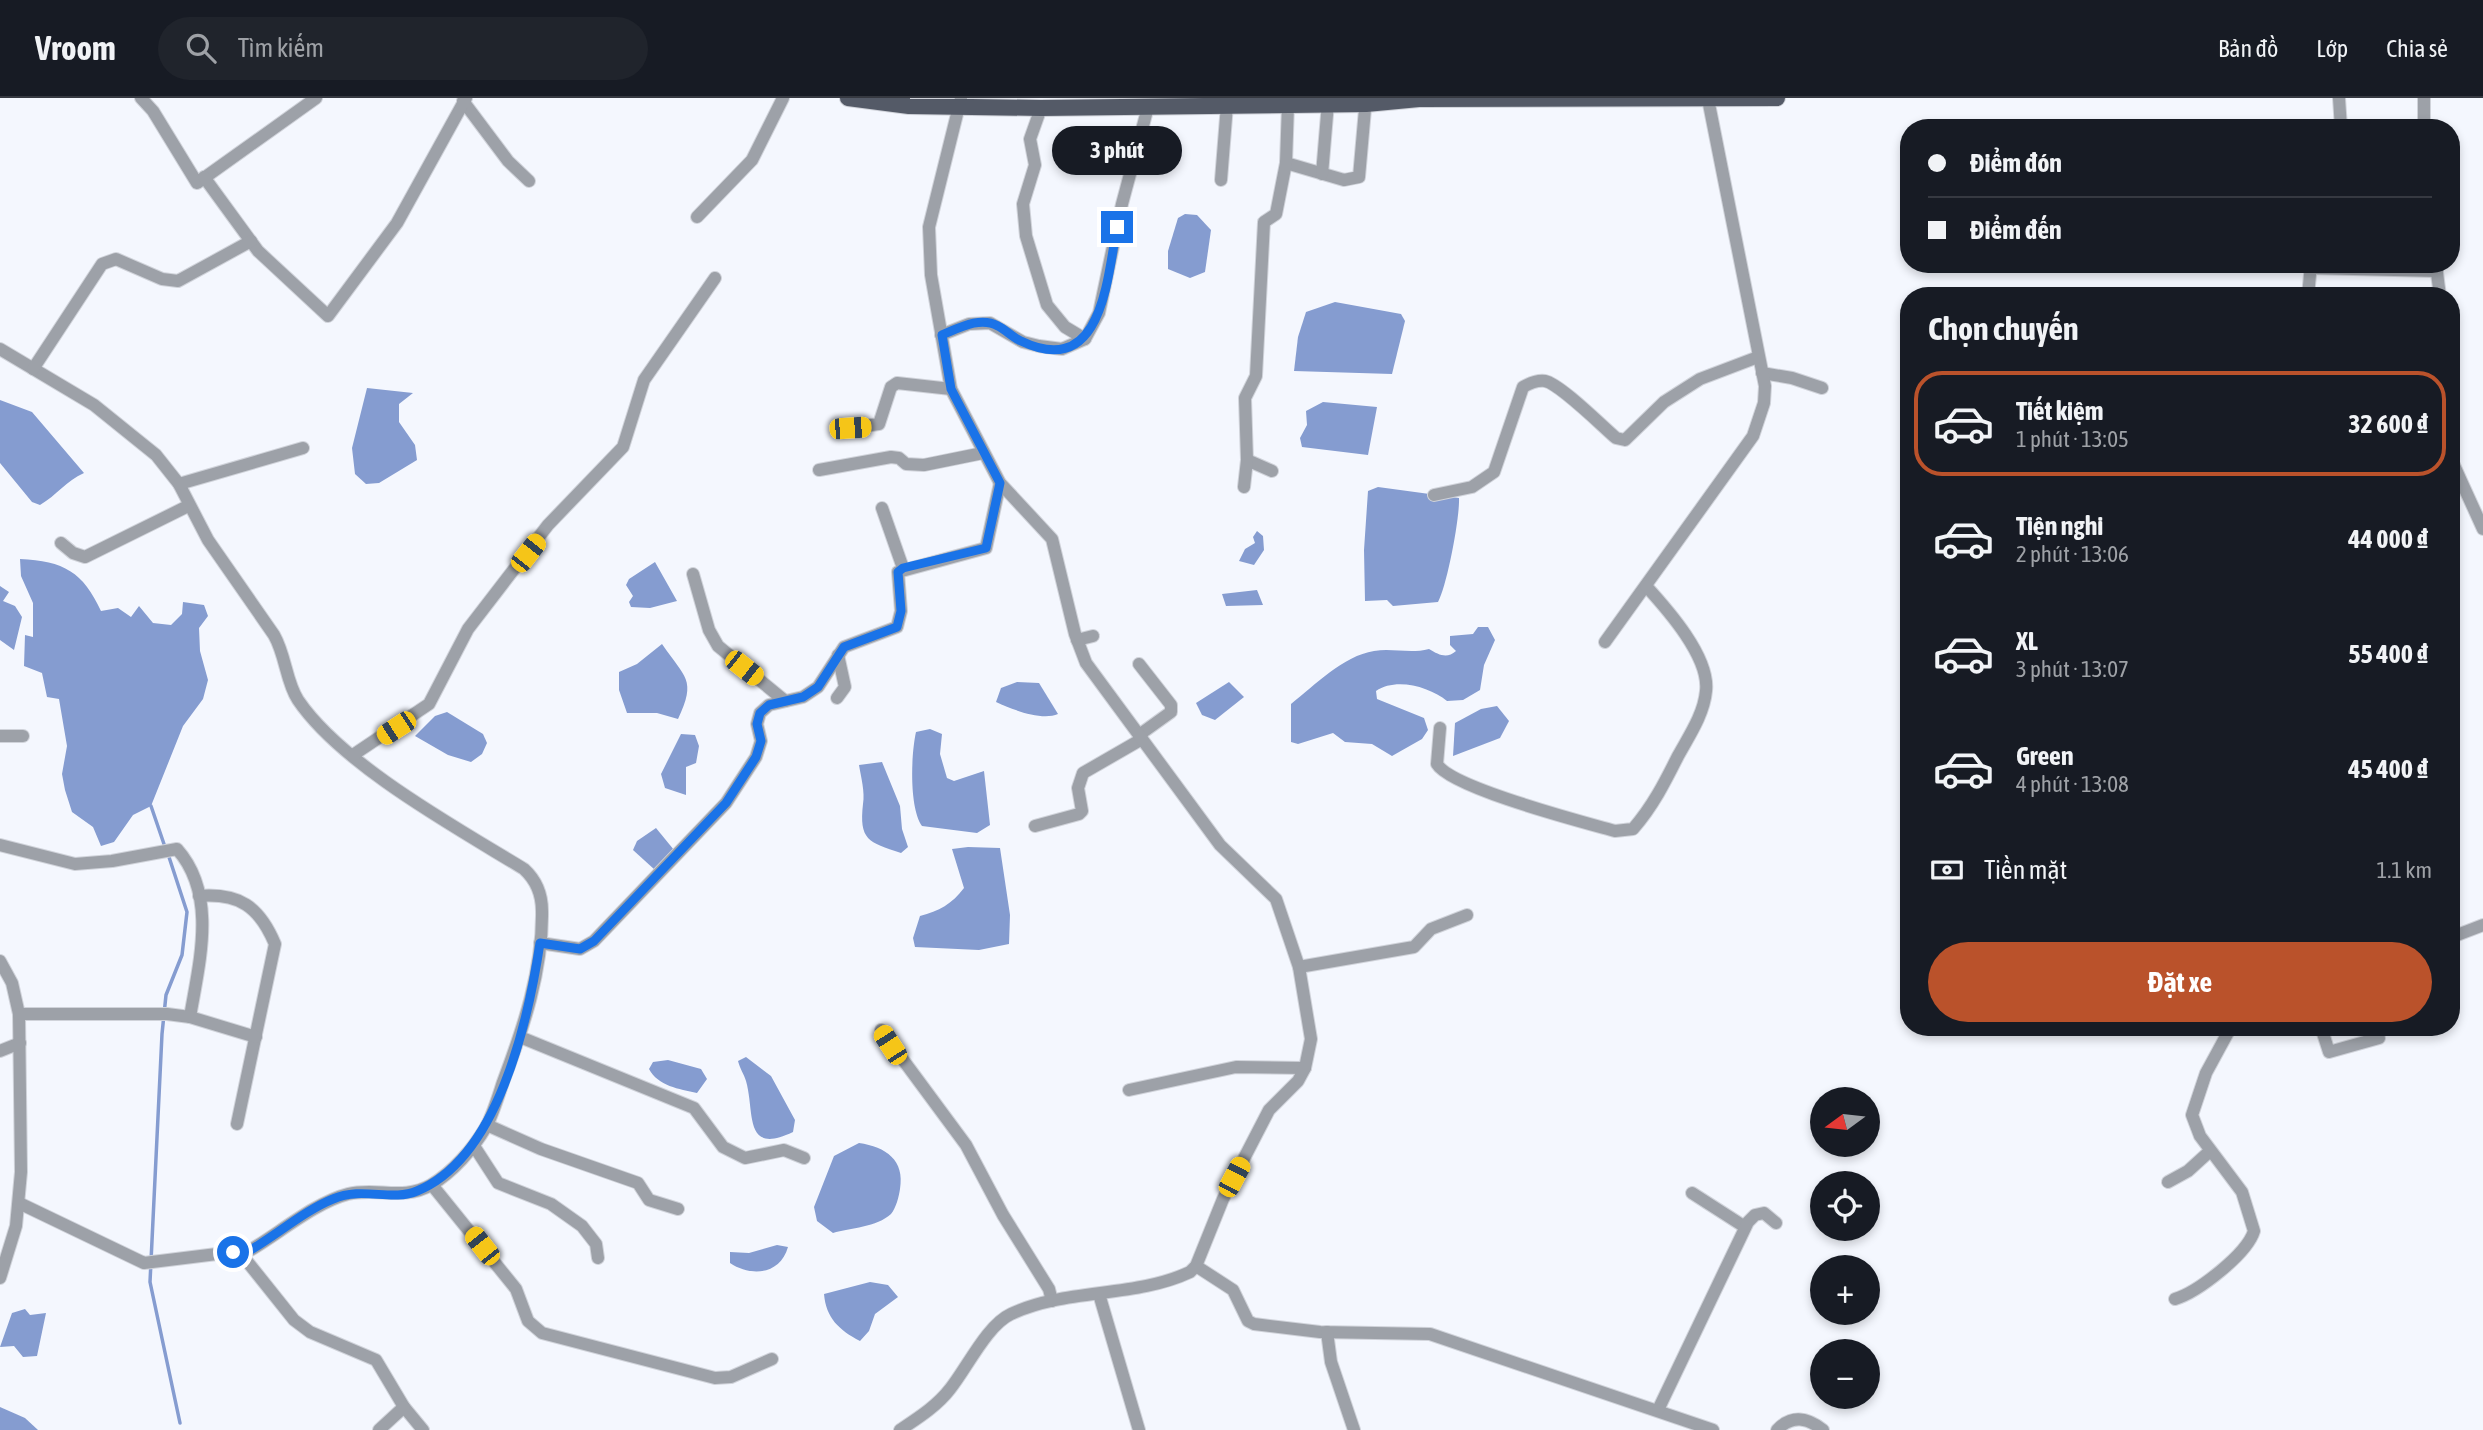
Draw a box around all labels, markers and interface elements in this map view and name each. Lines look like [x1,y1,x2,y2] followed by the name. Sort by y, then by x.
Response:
[158,17,648,80] search box
[35,29,116,67] text: Vroom
[182,29,220,67] icon: search
[238,33,324,63] text: Tìm kiếm
[2218,35,2278,62] text: Bản đồ
[2316,35,2348,62] text: Lớp
[2386,35,2448,62] text: Chia sẻ
[1052,125,1182,174] callout: 3 phút
[1090,137,1144,163] text: 3 phút
[1970,148,2062,178] text: Điểm đón
[1101,211,1133,243] route end
[1970,215,2062,245] text: Điểm đến
[1928,310,2079,347] text: Chọn chuyến
[1932,392,1995,455] icon: car
[2016,396,2104,426] text: Tiết kiệm
[2348,409,2428,439] text: 32 600 ₫
[829,416,872,440] car
[2016,426,2129,452] text: 1 phút · 13:05
[1932,507,1995,570] icon: car
[2016,511,2103,541] text: Tiện nghi
[2348,524,2428,554] text: 44 000 ₫
[507,530,550,576] car
[2016,541,2129,567] text: 2 phút · 13:06
[1932,622,1995,685] icon: car
[2016,626,2038,656] text: XL
[2348,639,2428,669] text: 55 400 ₫
[721,647,768,689] car
[2016,656,2129,682] text: 3 phút · 13:07
[373,708,420,748] car
[1932,737,1995,800] icon: car
[2016,741,2074,771] text: Green
[2348,754,2428,784] text: 45 400 ₫
[2016,771,2129,797] text: 4 phút · 13:08
[1928,851,1966,889] icon: cash
[1984,855,2067,885] text: Tiền mặt
[2376,857,2432,883] text: 1.1 km
[1928,942,2432,1022] button: Đặt xe
[870,1022,911,1068] car
[1810,1087,1880,1157] north arrow
[1810,1087,1880,1409] map controls
[1215,1154,1254,1200] car
[1810,1171,1880,1241] button: locate
[461,1223,504,1269] car
[217,1236,249,1268] route start
[1810,1255,1880,1325] button: +
[1810,1339,1880,1409] button: −

